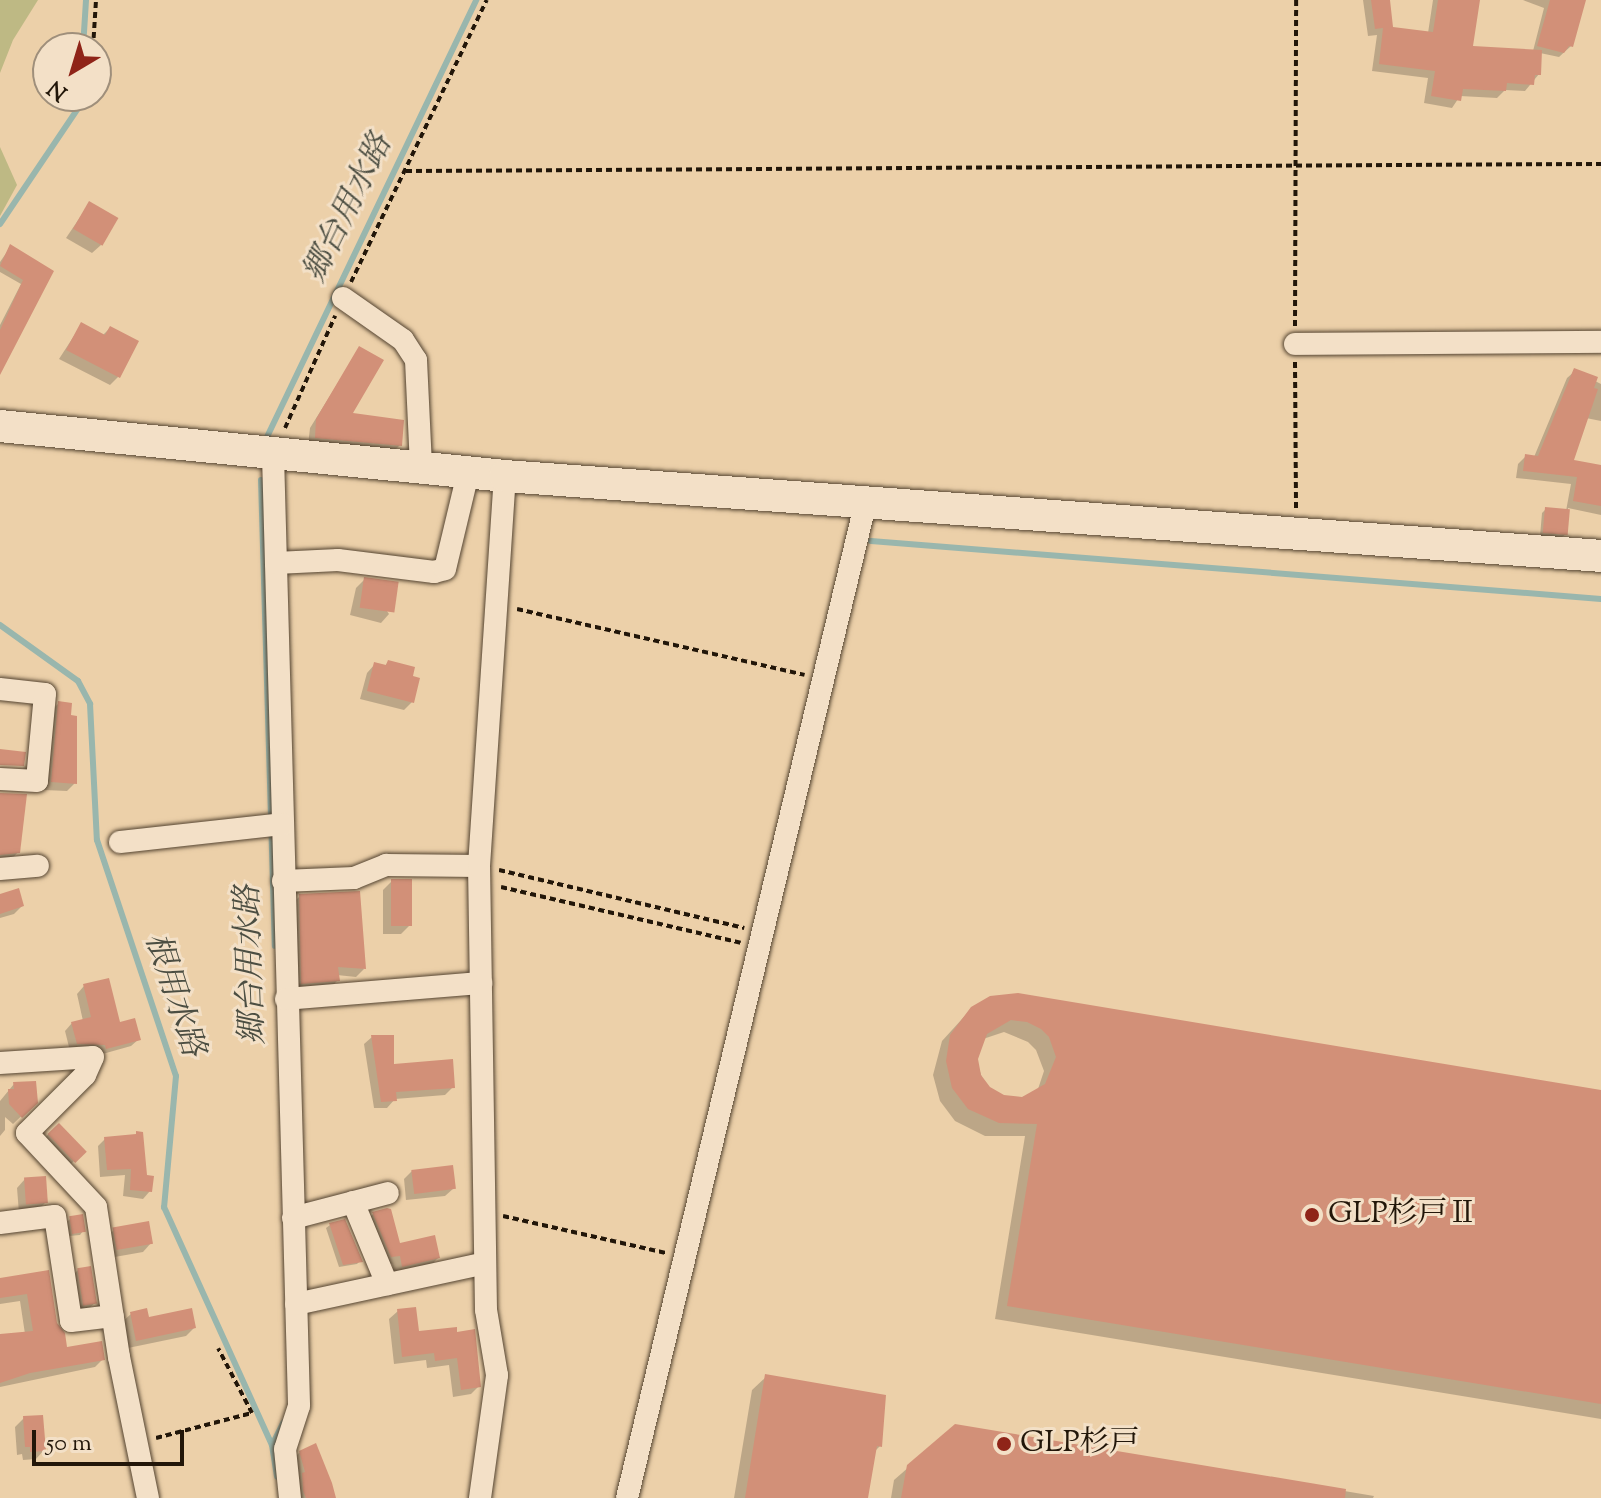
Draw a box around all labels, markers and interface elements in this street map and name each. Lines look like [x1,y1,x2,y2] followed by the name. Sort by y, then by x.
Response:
[32,32,112,112] north arrow
[42,71,75,107] text: N
[297,129,401,289] water label: 郷台用水路
[230,884,274,1046] water label: 郷台用水路
[135,928,211,1062] water label: 根用水路
[1328,1197,1478,1233] place label: GLP杉戸Ⅱ
[1303,1206,1321,1224] marker: GLP杉戸Ⅱ
[36,1414,188,1464] scale bar
[1020,1426,1140,1462] place label: GLP杉戸
[46,1427,92,1461] text: 50 m
[995,1435,1013,1453] marker: GLP杉戸

